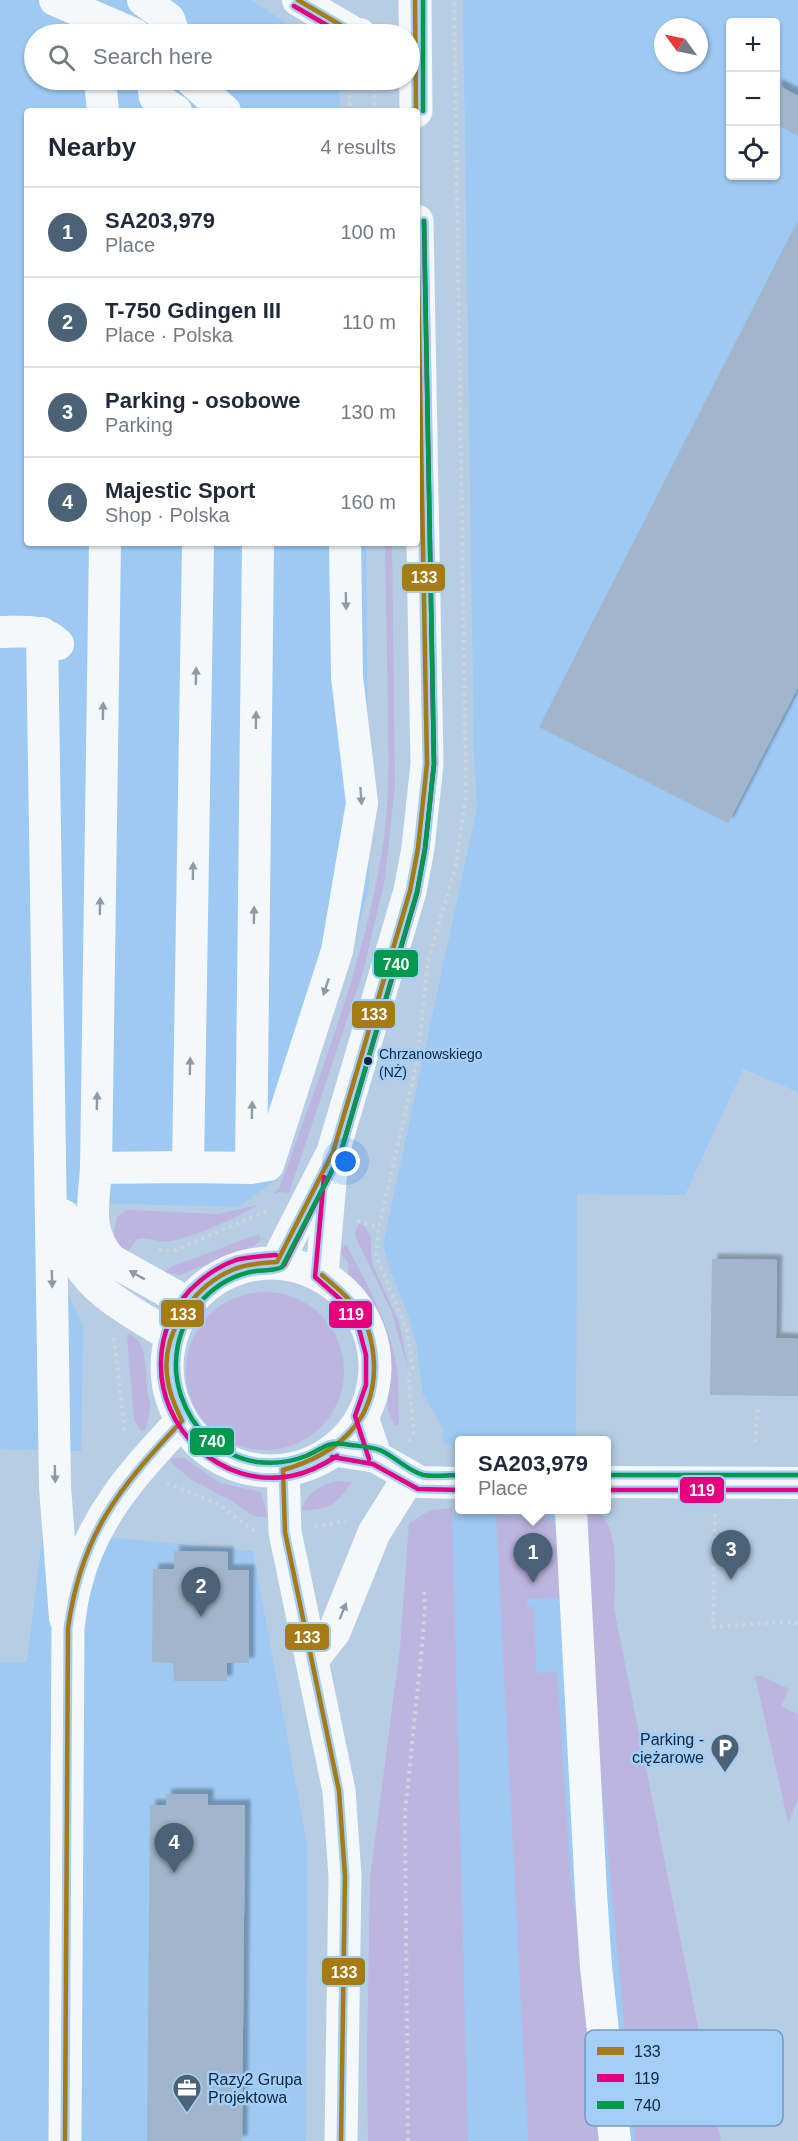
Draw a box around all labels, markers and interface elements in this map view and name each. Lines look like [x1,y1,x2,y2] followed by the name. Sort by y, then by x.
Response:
[654,18,708,72] north arrow
[726,18,780,180] map controls
[726,18,780,72] button: +
[24,24,420,90] search box
[45,41,78,74] icon: search
[93,44,213,69] text: Search here
[726,72,780,126] button: −
[726,126,780,180] button: locate
[48,132,136,162] text: Nearby
[320,136,396,158] text: 4 results
[105,208,215,233] text: SA203,979
[62,221,73,243] text: 1
[340,221,396,243] text: 100 m
[105,234,155,256] text: Place
[105,298,281,323] text: T-750 Gdingen III
[62,311,73,333] text: 2
[342,311,396,333] text: 110 m
[105,324,233,346] text: Place · Polska
[105,388,301,413] text: Parking - osobowe
[62,401,73,423] text: 3
[340,401,396,423] text: 130 m
[105,414,173,436] text: Parking
[105,478,255,503] text: Majestic Sport
[62,491,73,513] text: 4
[340,491,396,513] text: 160 m
[105,504,230,526] text: Shop · Polska
[401,563,446,592] line badge: 133
[411,569,437,586] text: 133
[341,592,351,611] one-way arrow
[191,667,201,686] one-way arrow
[98,701,107,720] one-way arrow
[251,710,261,729] one-way arrow
[356,786,366,805] one-way arrow
[188,862,198,881] one-way arrow
[95,896,105,915] one-way arrow
[249,905,259,924] one-way arrow
[373,949,419,978] line badge: 740
[383,956,409,973] text: 740
[320,978,330,996] one-way arrow
[351,1000,396,1029] line badge: 133
[361,1006,387,1023] text: 133
[379,1046,483,1080] place label: Chrzanowskiego (NŻ)
[362,1055,374,1067] marker: Chrzanowskiego (NŻ)
[185,1057,195,1076] one-way arrow
[92,1091,102,1110] one-way arrow
[247,1100,257,1119] one-way arrow
[331,1147,360,1176] your location
[47,1270,57,1289] one-way arrow
[128,1270,145,1280] one-way arrow
[160,1299,205,1328] line badge: 133
[328,1300,373,1329] line badge: 119
[170,1306,196,1323] text: 133
[338,1306,364,1323] text: 119
[189,1427,235,1456] line badge: 740
[199,1433,225,1450] text: 740
[455,1436,611,1514] popup
[478,1451,588,1476] text: SA203,979
[50,1465,60,1484] one-way arrow
[679,1476,725,1504] line badge: 119
[478,1477,528,1499] text: Place
[689,1482,715,1499] text: 119
[712,1530,750,1580] pin: 3
[514,1534,552,1583] pin: 1
[182,1568,220,1617] pin: 2
[338,1601,348,1619] one-way arrow
[284,1623,330,1651] line badge: 133
[294,1629,320,1646] text: 133
[632,1731,704,1766] place label: Parking - ciężarowe
[709,1732,741,1774] parking icon: Parking - ciężarowe
[154,1824,194,1873] pin: 4
[321,1957,366,1986] line badge: 133
[331,1964,357,1981] text: 133
[585,2030,783,2126] legend
[634,2043,661,2060] text: 133
[634,2070,660,2087] text: 119
[208,2071,302,2106] place label: Razy2 Grupa Projektowa
[171,2072,203,2114] office icon: Razy2 Grupa Projektowa
[634,2097,661,2114] text: 740

